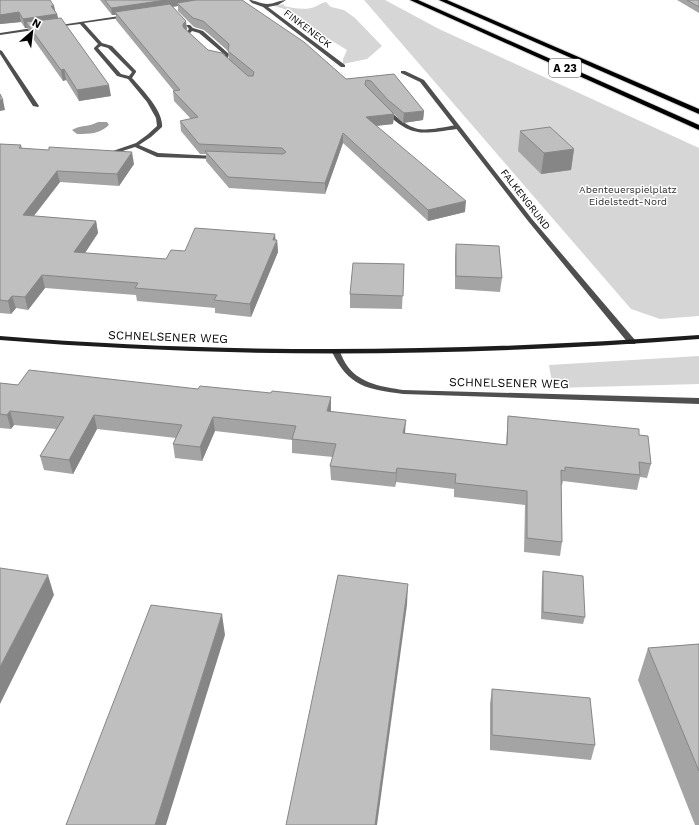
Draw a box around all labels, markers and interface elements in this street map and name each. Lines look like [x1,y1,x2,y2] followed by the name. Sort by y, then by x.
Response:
[282,7,334,50] street label: FINKENECK
[12,12,52,52] north arrow
[30,16,43,31] text: N
[549,59,581,77] road number: A 23
[499,167,553,232] street label: FALKENGRUND
[579,184,677,207] park label: Abenteuerspielplatz Eidelstedt-Nord
[108,328,228,346] street label: SCHNELSENER WEG
[449,375,569,391] street label: SCHNELSENER WEG

